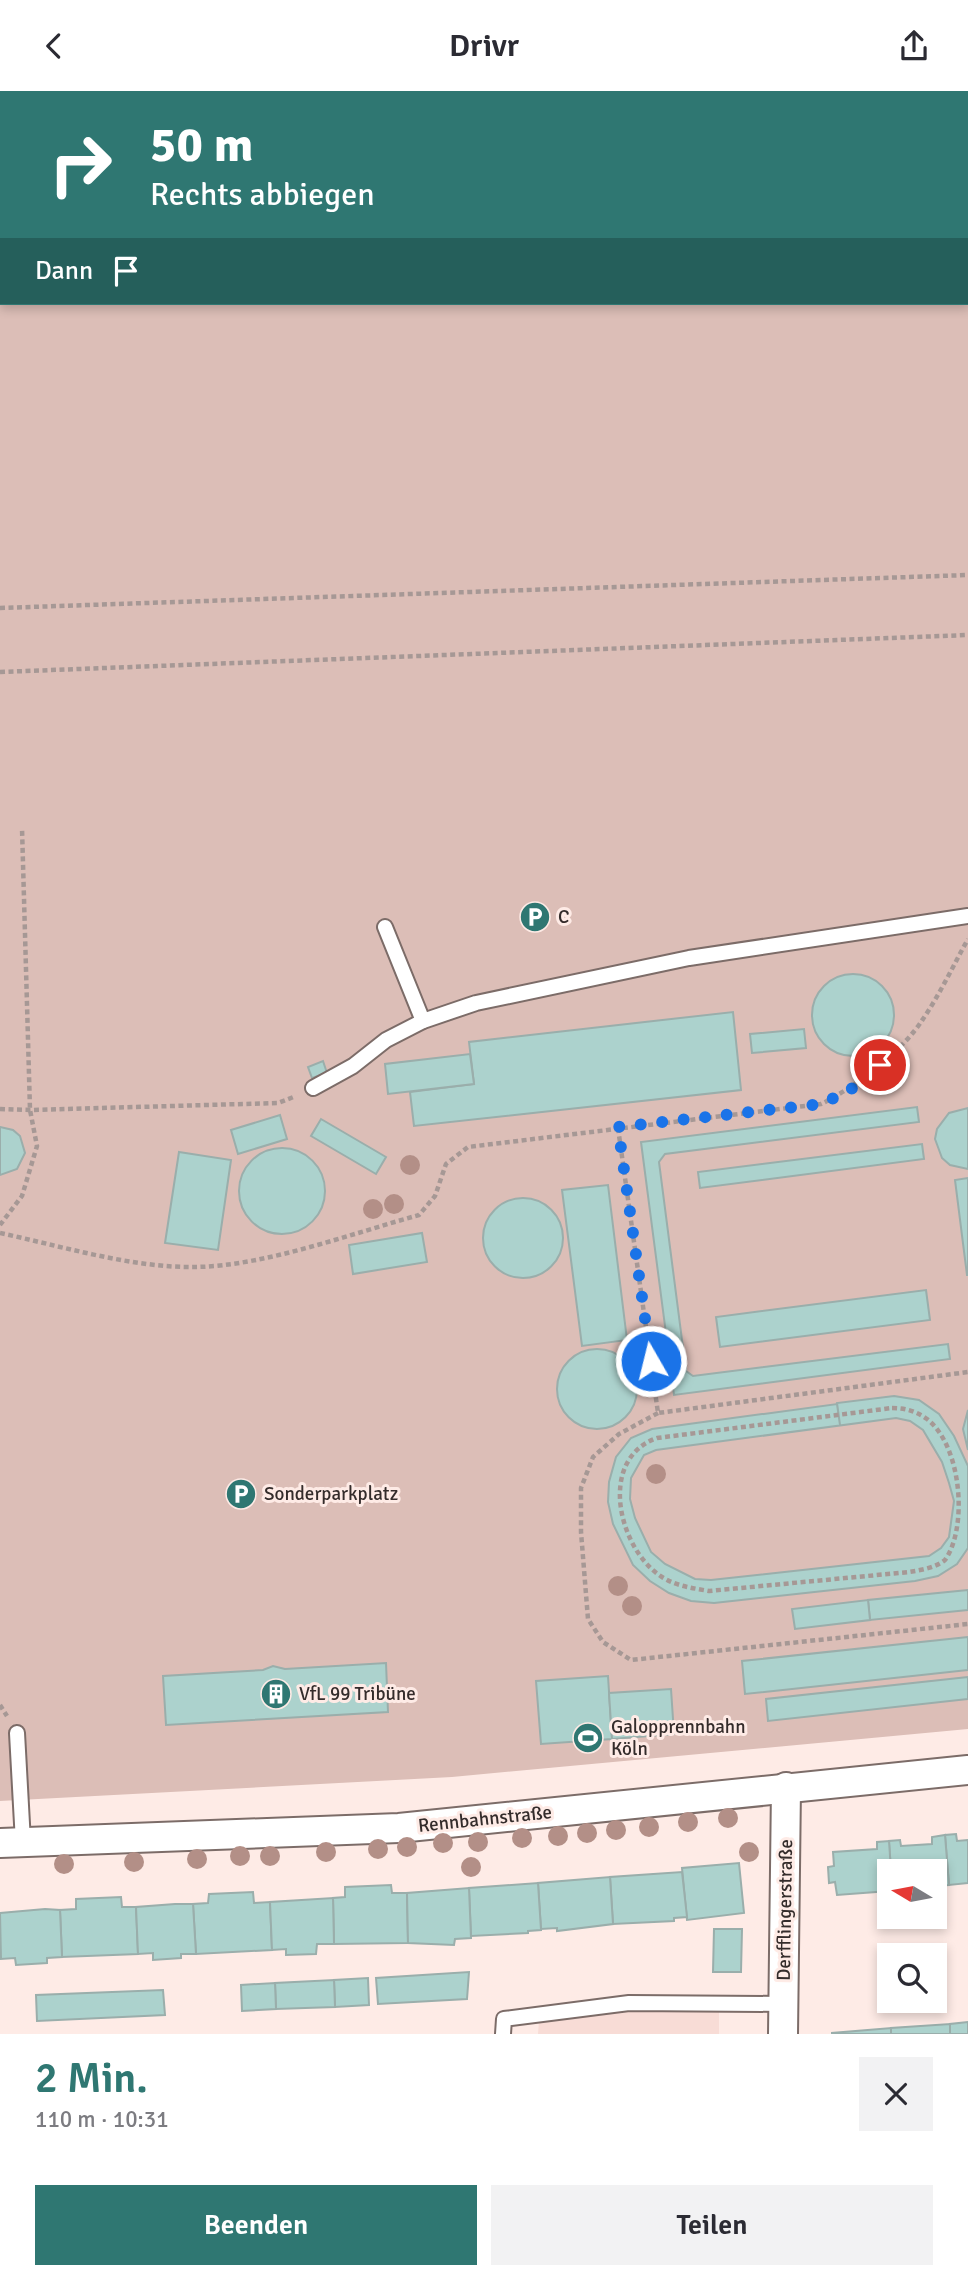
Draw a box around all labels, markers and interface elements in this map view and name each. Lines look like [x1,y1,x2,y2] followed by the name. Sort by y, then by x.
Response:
[449,26,519,65] text: Drivr
[35,27,73,65] icon: back
[895,27,933,65] icon: share
[150,115,253,175] text: 50 m
[35,119,126,210] icon: right
[150,175,375,214] text: Rechts abbiegen
[107,252,145,290] icon: arrive
[35,255,93,287] text: Dann
[518,900,552,934] parking icon: C
[558,905,569,929] place label: C
[850,1035,910,1095] pin
[861,1046,899,1084] icon: arrive
[614,1324,688,1398] position arrow
[224,1477,258,1511] parking icon: Sonderparkplatz
[264,1482,398,1506] place label: Sonderparkplatz
[259,1677,293,1711] building icon: VfL 99 Tribüne
[299,1682,416,1706] place label: VfL 99 Tribüne
[611,1715,746,1761] place label: Galopprennbahn Köln
[571,1721,605,1755] sports icon: Galopprennbahn Köln
[417,1800,553,1838] street label: Rennbahnstraße
[772,1839,798,1981] street label: Derfflingerstraße
[877,1859,947,1929] north arrow
[877,1859,947,2013] map controls
[877,1943,947,2013] button: search
[35,2053,148,2104] text: 2 Min.
[859,2057,933,2131] button: close
[35,2105,169,2134] text: 110 m · 10:31
[35,2185,477,2265] button: Beenden
[491,2185,933,2265] button: Teilen

